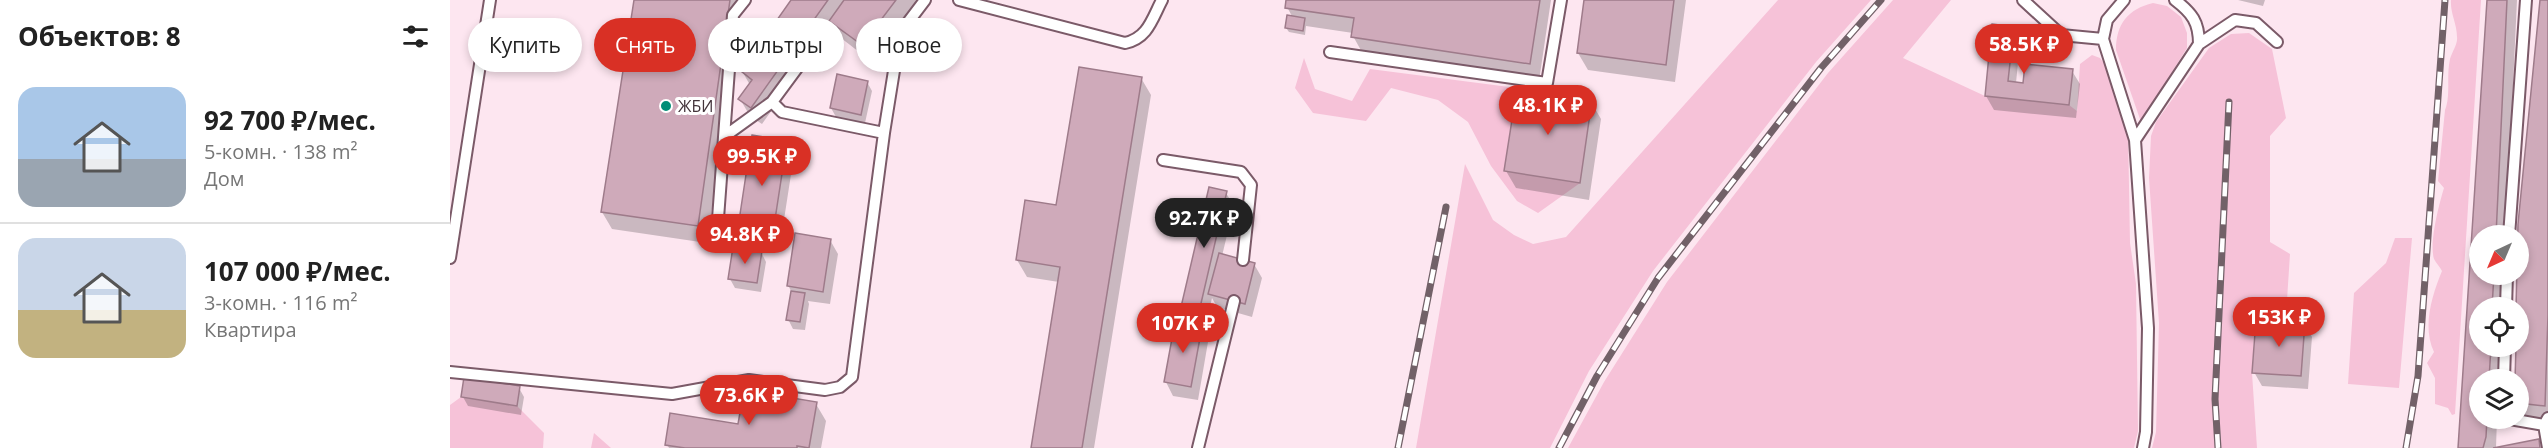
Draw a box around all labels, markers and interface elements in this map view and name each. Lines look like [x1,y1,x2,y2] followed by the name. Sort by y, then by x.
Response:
[18,18,181,54] text: Объектов: 8
[468,18,582,72] chip: Купить
[594,18,696,72] chip: Снять
[708,18,844,72] chip: Фильтры
[856,18,962,72] chip: Новое
[399,20,432,53] icon: filters
[1969,24,2079,75] pin: 58.5K ₽
[1989,30,2059,57] text: 58.5K ₽
[1493,85,1603,136] pin: 48.1K ₽
[1513,91,1583,118] text: 48.1K ₽
[678,95,713,117] place label: ЖБИ
[659,99,673,113] marker: ЖБИ
[204,102,376,138] text: 92 700 ₽/мес.
[66,111,138,183] icon: home
[707,136,817,187] pin: 99.5K ₽
[204,138,357,165] text: 5-комн. · 138 m²
[727,142,797,169] text: 99.5K ₽
[204,165,244,192] text: Дом
[1149,198,1259,249] pin: 92.7K ₽
[1169,204,1239,231] text: 92.7K ₽
[690,214,800,265] pin: 94.8K ₽
[710,220,780,247] text: 94.8K ₽
[2469,225,2529,285] north arrow
[2469,225,2529,429] map controls
[204,253,391,289] text: 107 000 ₽/мес.
[66,262,138,334] icon: home
[204,289,357,316] text: 3-комн. · 116 m²
[2230,297,2328,348] pin: 153K ₽
[2469,297,2529,357] button: locate
[1134,303,1232,354] pin: 107K ₽
[2247,303,2311,330] text: 153K ₽
[1151,309,1215,336] text: 107K ₽
[204,316,297,343] text: Квартира
[2469,369,2529,429] button: layers
[694,375,804,426] pin: 73.6K ₽
[714,381,784,408] text: 73.6K ₽

